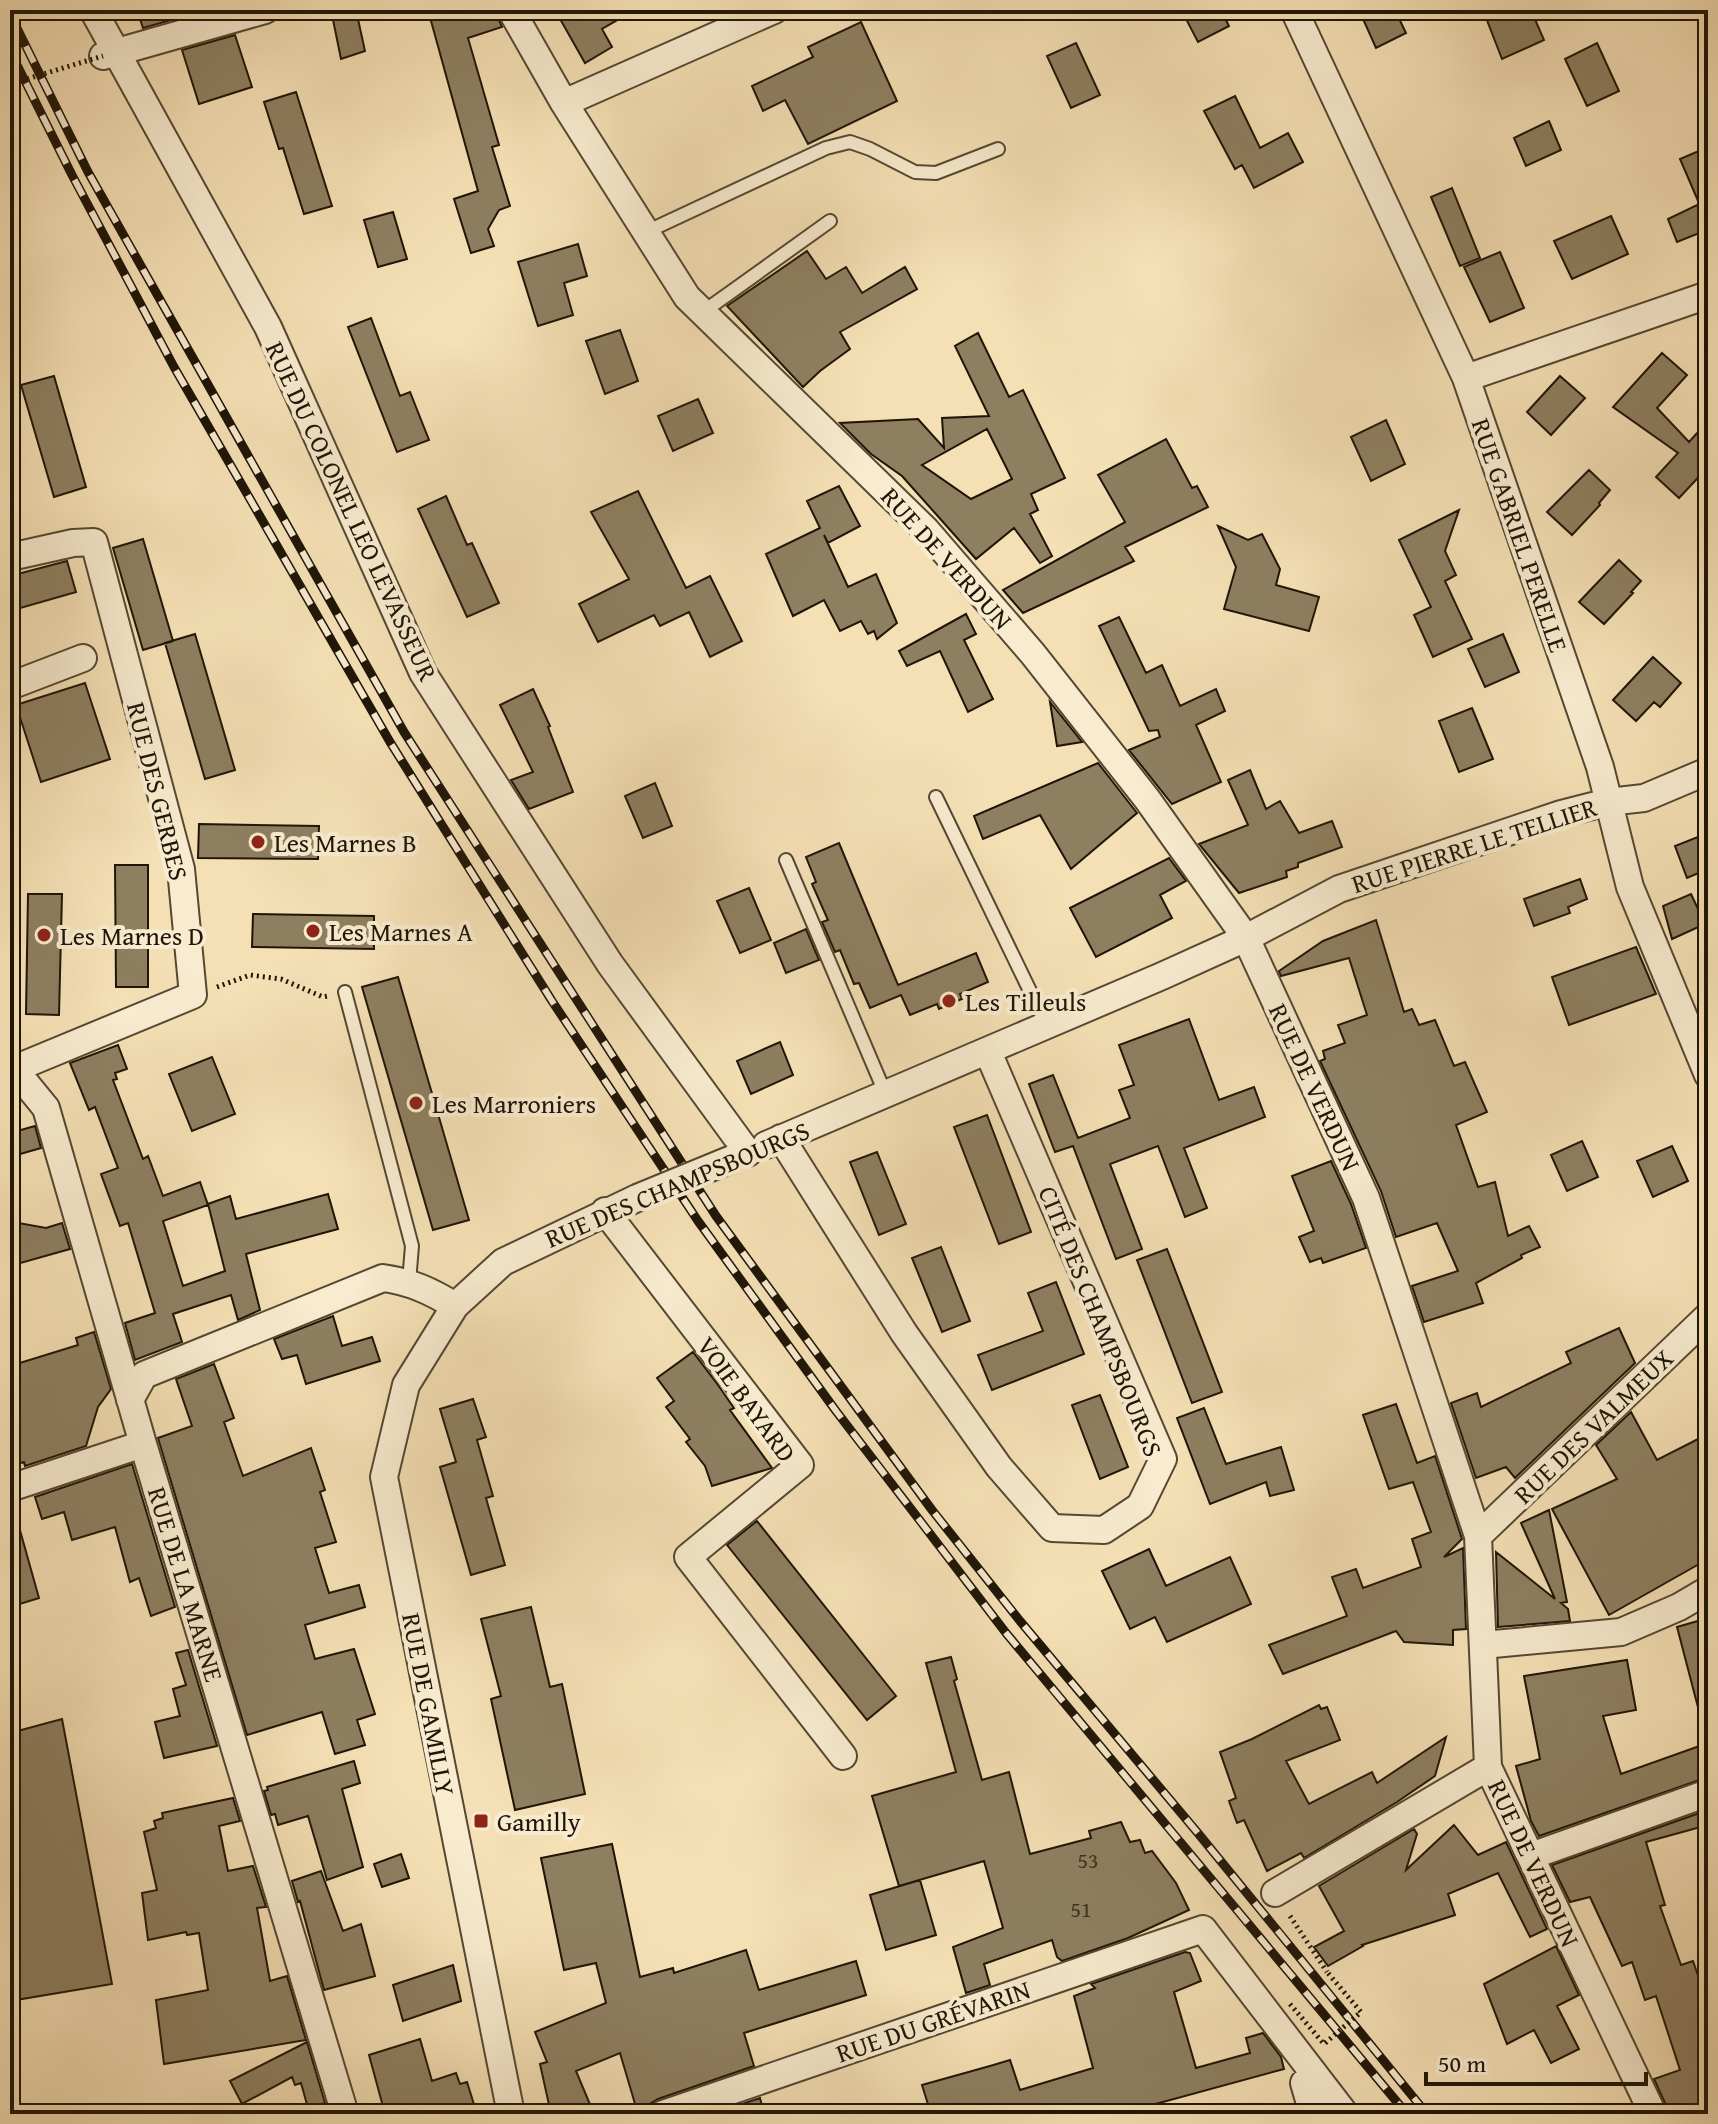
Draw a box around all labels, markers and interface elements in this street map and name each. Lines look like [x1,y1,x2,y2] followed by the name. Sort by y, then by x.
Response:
[256,335,448,687] street label: RUE DU COLONEL LEO LEVASSEUR
[1462,413,1578,657] street label: RUE GABRIEL PERELLE
[872,478,1022,638] street label: RUE DE VERDUN
[117,698,199,884] street label: RUE DES GERBES
[1346,787,1602,903] street label: RUE PIERRE LE TELLIER
[274,823,417,862] place label: Les Marnes B
[249,833,267,851] marker: Les Marnes B
[329,912,473,951] place label: Les Marnes A
[60,916,204,955] place label: Les Marnes D
[304,922,322,940] marker: Les Marnes A
[35,926,53,944] marker: Les Marnes D
[965,982,1086,1021] place label: Les Tilleuls
[940,992,958,1010] marker: Les Tilleuls
[1259,997,1371,1177] street label: RUE DE VERDUN
[432,1084,596,1123] place label: Les Marroniers
[407,1094,425,1112] marker: Les Marroniers
[539,1111,815,1257] street label: RUE DES CHAMPSBOURGS
[1029,1180,1173,1462] street label: CITÉ DES CHAMPSBOURGS
[688,1328,806,1470] street label: VOIE BAYARD
[1504,1339,1682,1513] street label: RUE DES VALMEUX
[138,1482,234,1686] street label: RUE DE LA MARNE
[392,1609,466,1799] street label: RUE DE GAMILLY
[1478,1773,1590,1953] street label: RUE DE VERDUN
[497,1802,581,1841] place label: Gamilly
[472,1812,490,1830] marker: Gamilly
[1077,1844,1099,1876] house number: 53
[1070,1893,1092,1925] house number: 51
[831,1969,1035,2073] street label: RUE DU GRÉVARIN
[1426,2036,1646,2086] scale bar
[1438,2046,1486,2081] text: 50 m

